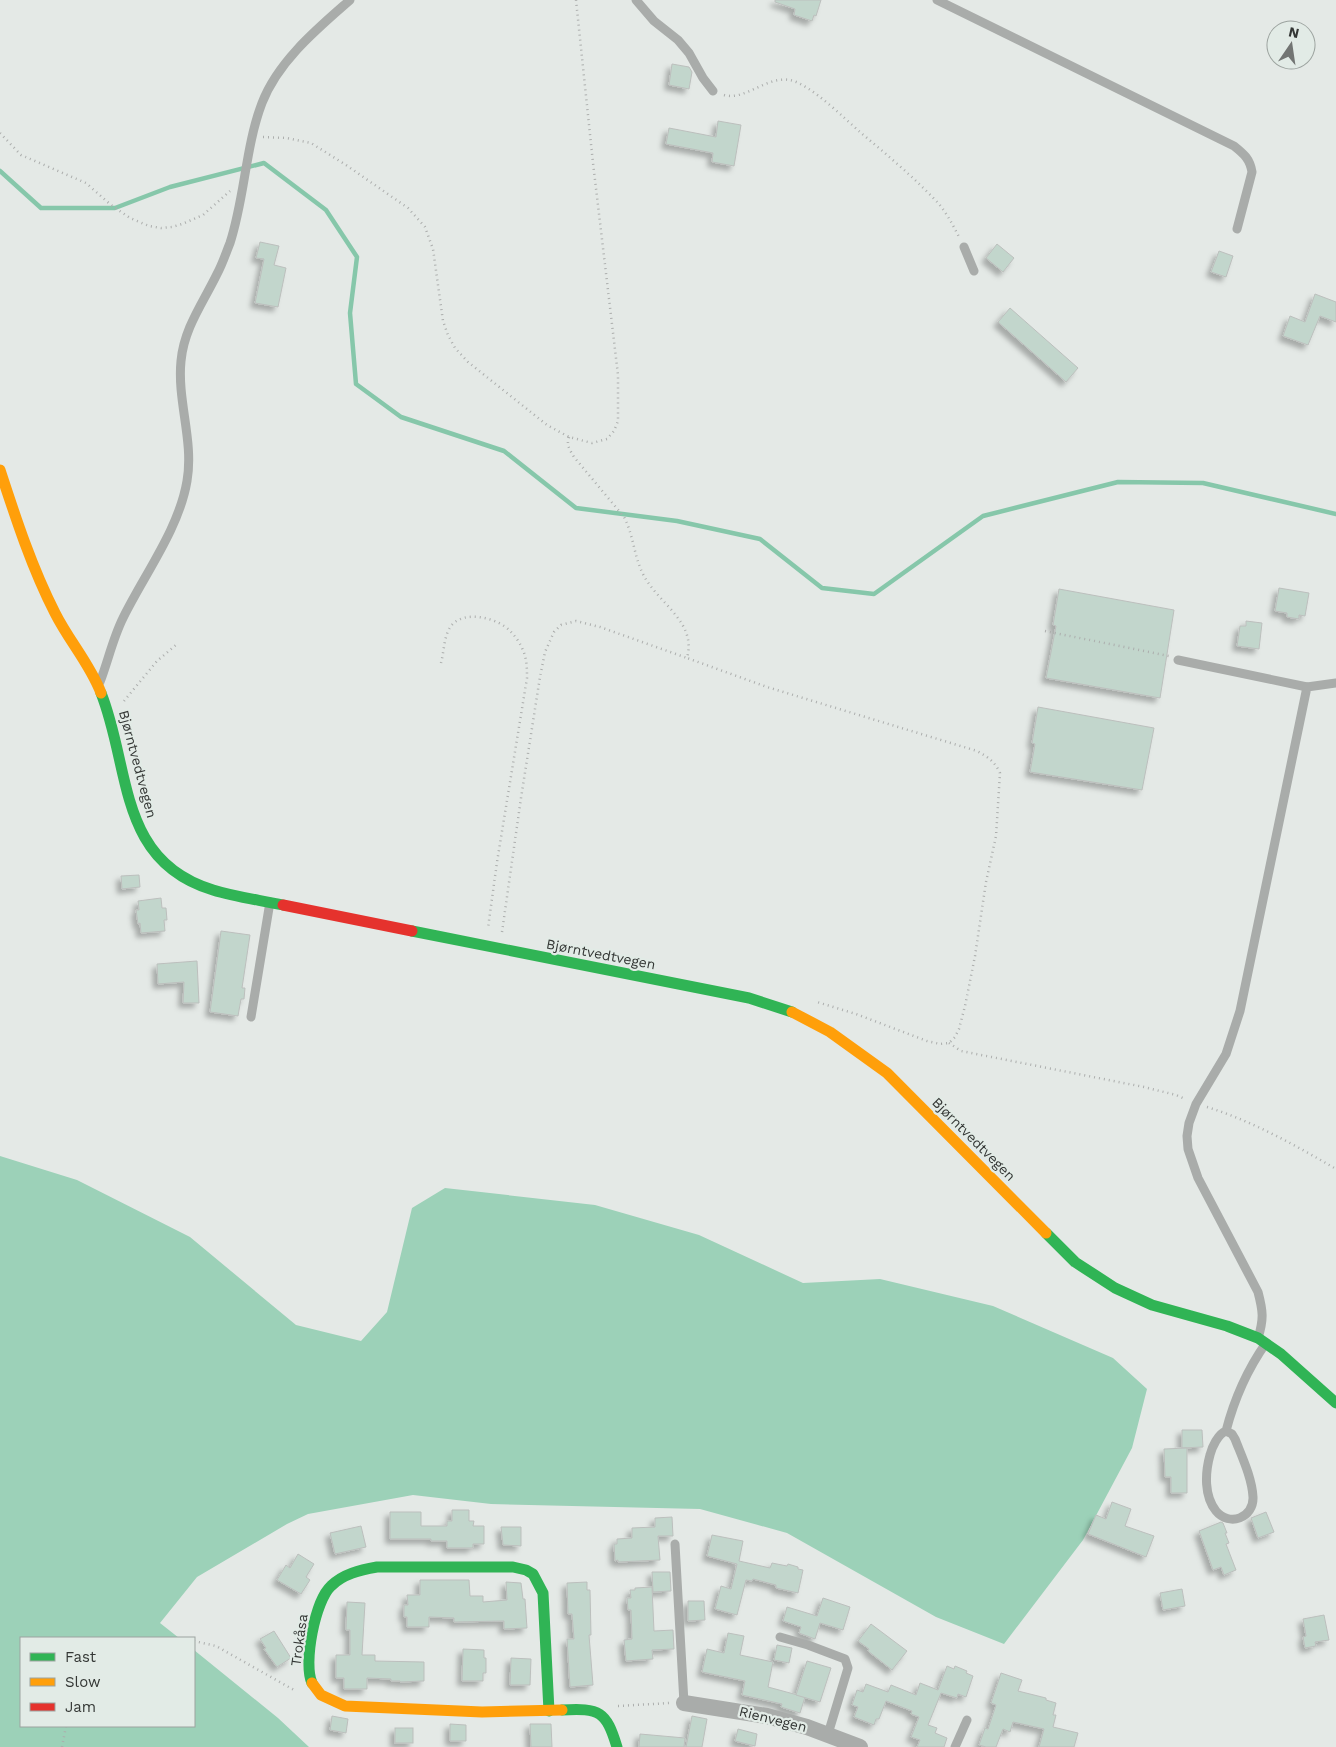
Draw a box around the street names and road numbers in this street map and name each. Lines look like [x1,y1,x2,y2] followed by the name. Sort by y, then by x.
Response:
[116,708,160,820] street label: Bjørntvedtvegen
[545,936,657,972] street label: Bjørntvedtvegen
[929,1094,1019,1184] street label: Bjørntvedtvegen
[287,1613,311,1667] street label: Trokåsa
[738,1703,808,1735] street label: Rienvegen

